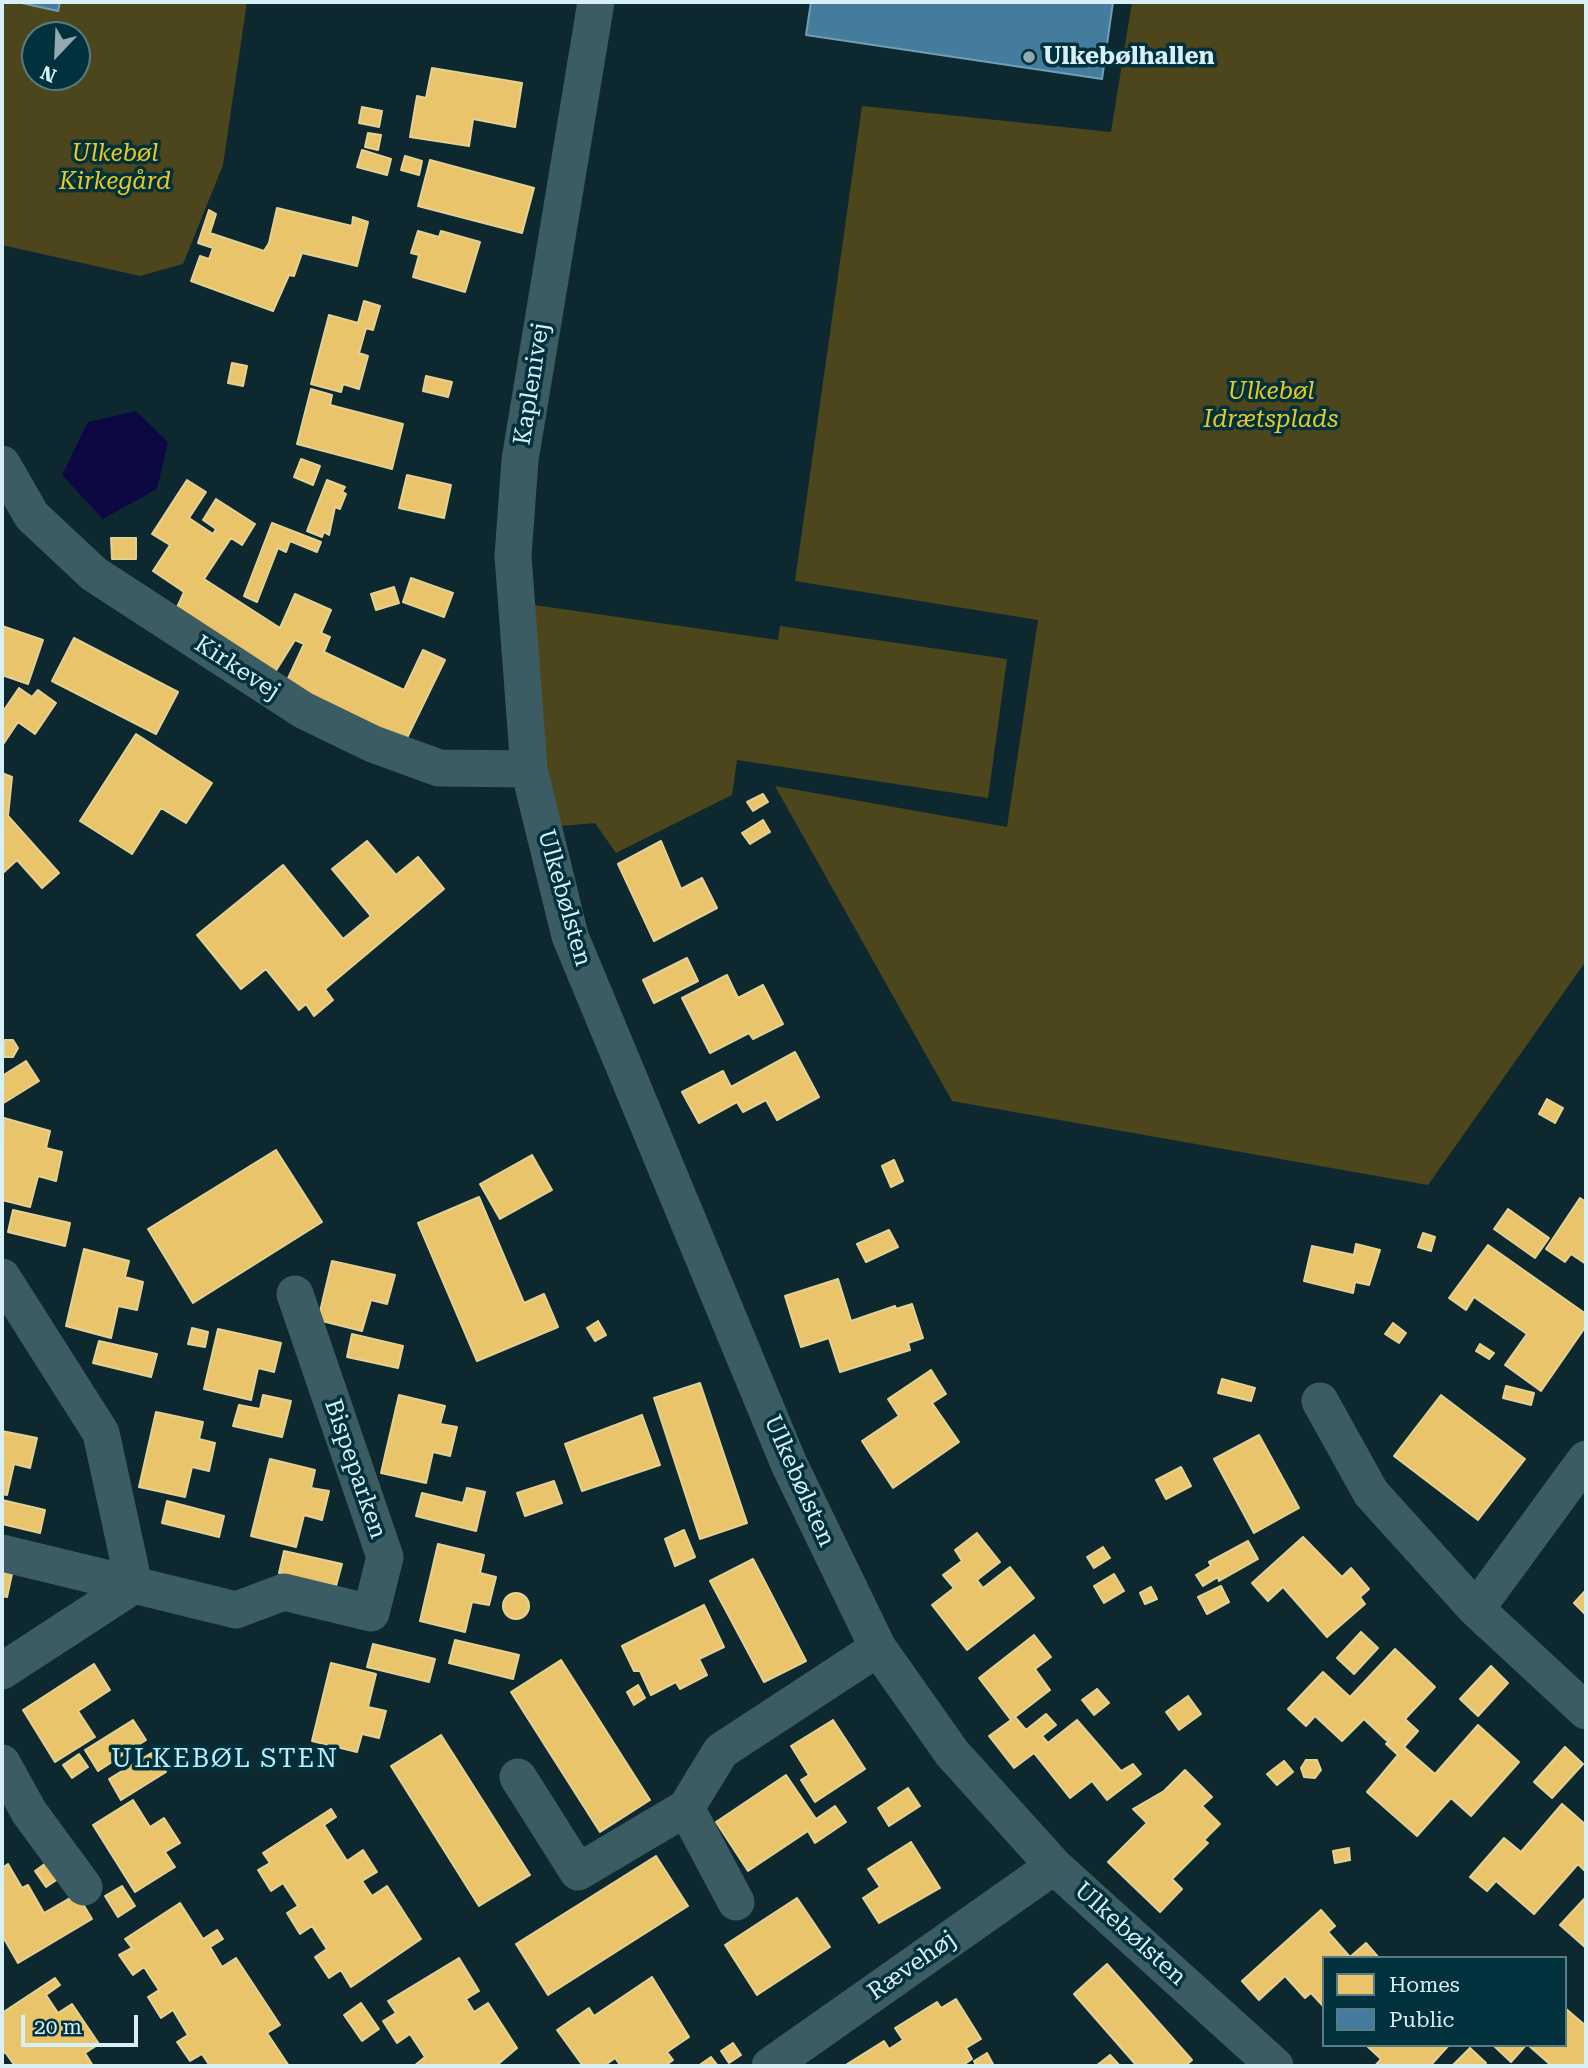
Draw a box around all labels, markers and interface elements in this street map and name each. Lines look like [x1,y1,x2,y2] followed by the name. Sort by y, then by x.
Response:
[21,21,91,91] north arrow
[1043,43,1215,71] place label: Ulkebølhallen
[1021,49,1037,65] marker: Ulkebølhallen
[37,61,60,87] text: N
[59,140,171,196] park label: Ulkebøl Kirkegård
[508,321,556,447] street label: Kaplenivej
[1203,378,1339,434] park label: Ulkebøl Idrætsplads
[189,630,285,706] street label: Kirkevej
[531,826,597,970] street label: Ulkebølsten
[318,1396,392,1542] street label: Bispeparken
[757,1411,841,1551] street label: Ulkebølsten
[112,1743,338,1775] district label: ULKEBØL STEN
[1068,1876,1192,1992] street label: Ulkebølsten
[862,1925,962,2007] street label: Rævehøj
[1322,1956,1567,2047] legend
[1389,1973,1460,1997] text: Homes
[24,2002,142,2046] scale bar
[1389,2008,1454,2032] text: Public
[34,2015,82,2039] text: 20 m

